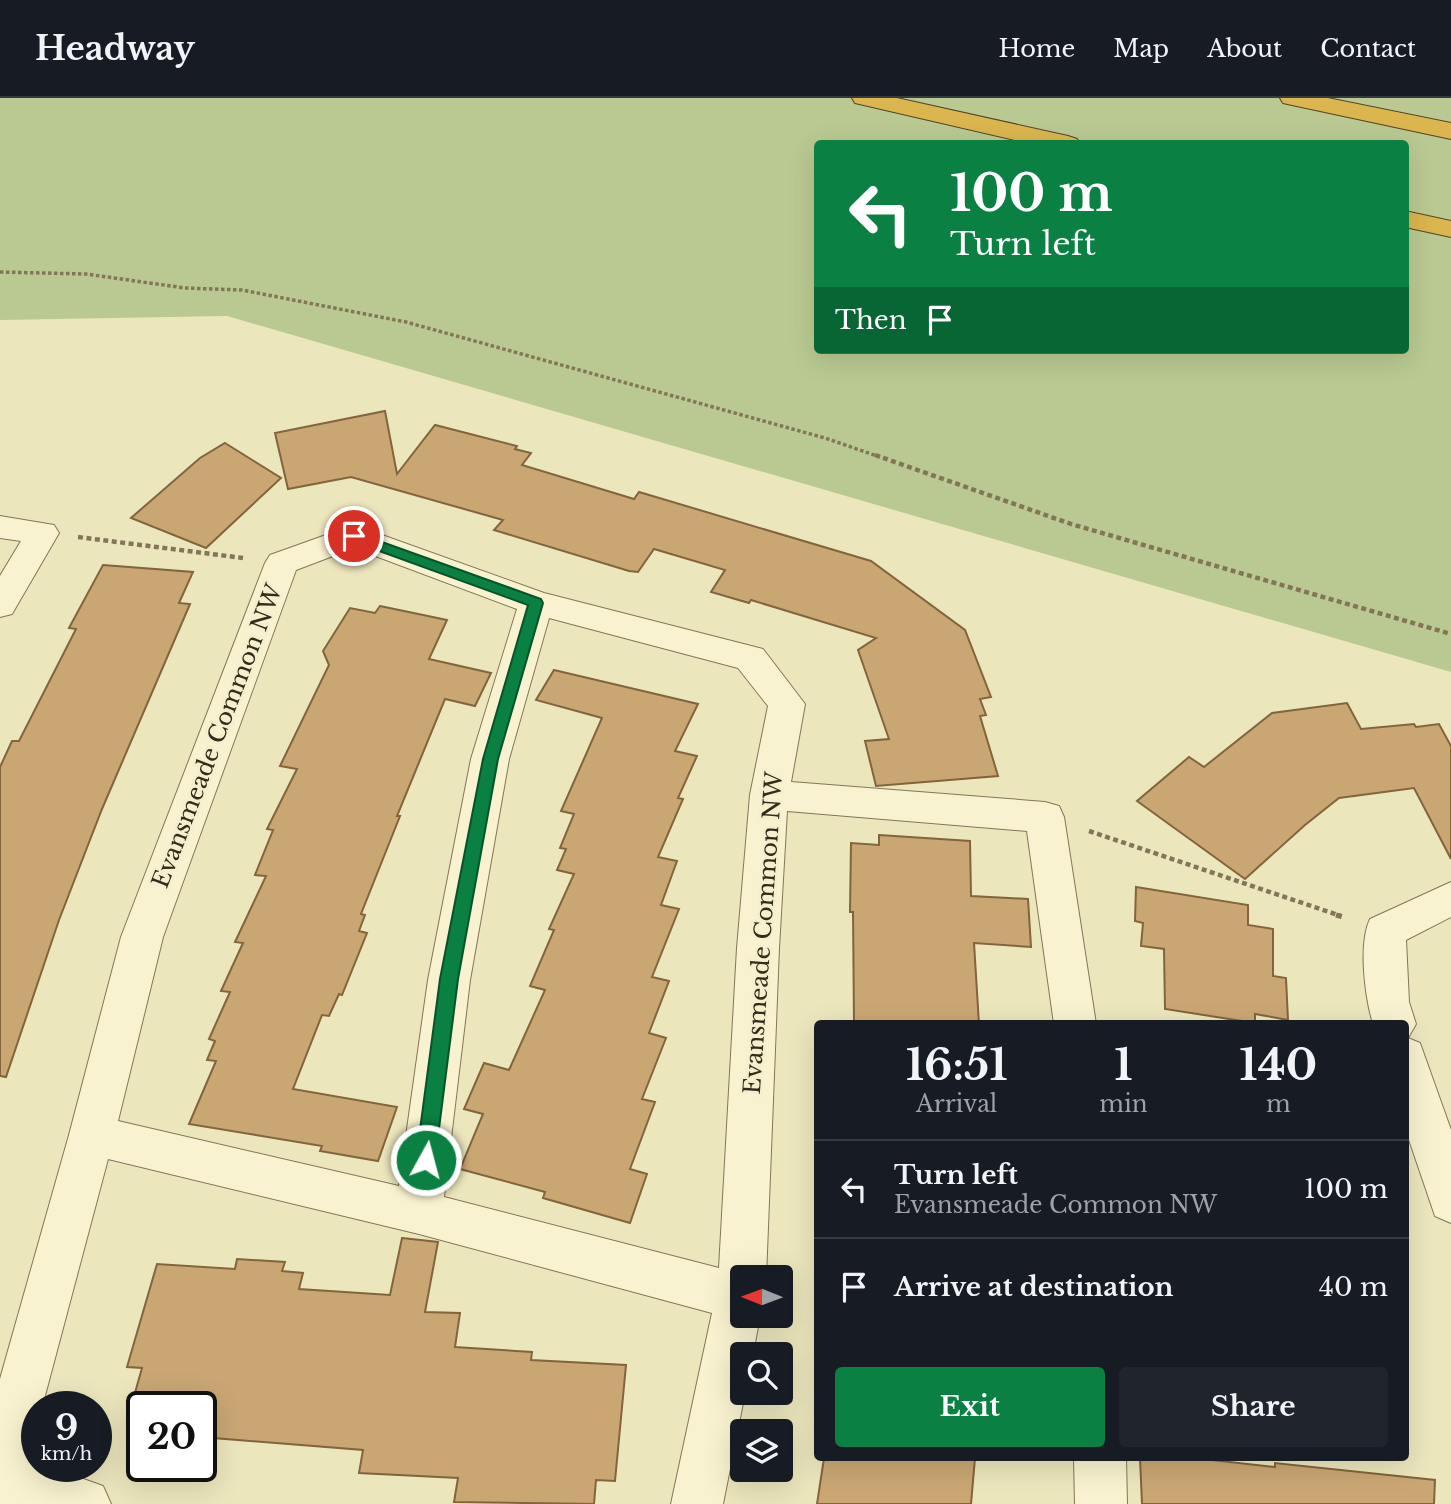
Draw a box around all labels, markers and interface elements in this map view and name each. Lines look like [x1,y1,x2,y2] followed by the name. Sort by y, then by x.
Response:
[35,28,195,69] text: Headway
[999,34,1075,63] text: Home
[1113,34,1169,63] text: Map
[1207,34,1282,63] text: About
[1320,34,1416,63] text: Contact
[950,163,1113,224] text: 100 m
[835,168,926,259] icon: left
[950,224,1096,264] text: Turn left
[921,301,959,339] icon: arrive
[835,304,907,336] text: Then
[324,506,384,566] pin
[335,517,373,555] icon: arrive
[146,579,288,892] street label: Evansmeade Common NW
[738,770,788,1095] street label: Evansmeade Common NW
[906,1039,1008,1091] text: 16:51
[1114,1039,1133,1091] text: 1
[1239,1039,1317,1091] text: 140
[916,1090,997,1118] text: Arrival
[1099,1090,1148,1118] text: min
[1266,1090,1291,1118] text: m
[389,1123,463,1197] position arrow
[894,1159,1018,1191] text: Turn left
[835,1170,873,1208] icon: left
[1304,1173,1388,1205] text: 100 m
[894,1191,1217,1219] text: Evansmeade Common NW
[730,1265,793,1328] north arrow
[730,1265,793,1482] map controls
[835,1268,873,1306] icon: arrive
[894,1271,1174,1303] text: Arrive at destination
[1319,1271,1388,1303] text: 40 m
[730,1342,793,1405] button: search
[835,1367,1105,1447] button: Exit
[1119,1367,1388,1447] button: Share
[126,1391,217,1482] speed limit sign: 20
[55,1406,78,1449] text: 9
[730,1419,793,1482] button: layers
[41,1443,92,1465] text: km/h

